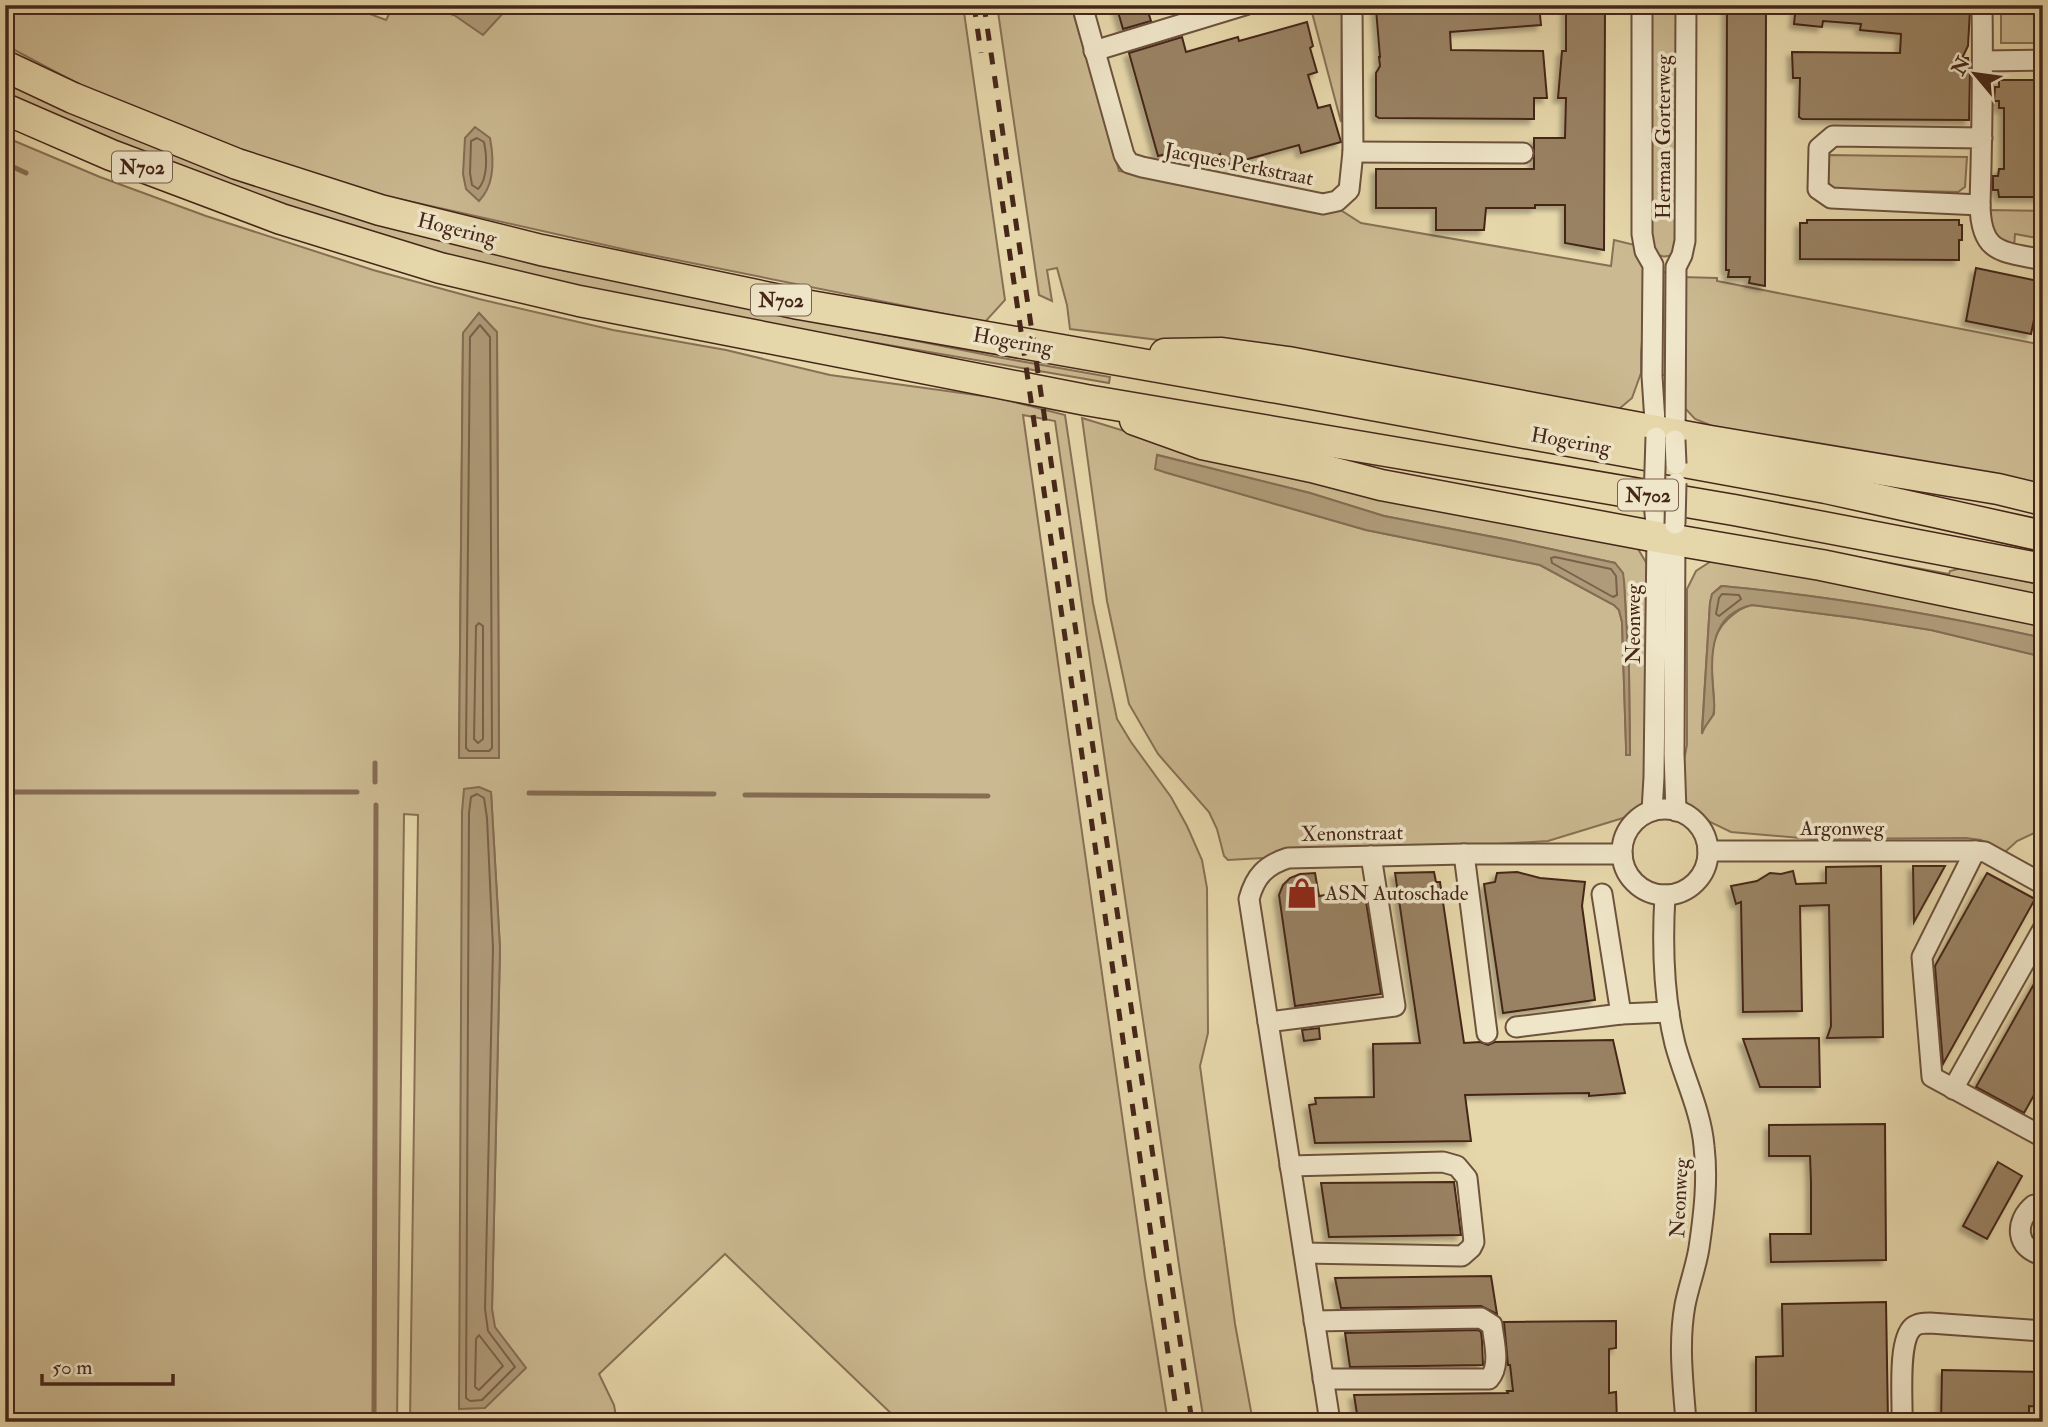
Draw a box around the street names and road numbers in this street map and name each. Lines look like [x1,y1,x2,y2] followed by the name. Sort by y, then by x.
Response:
[1650,54,1677,219] street label: Herman Gorterweg
[1161,137,1316,192] street label: Jacques Perkstraat
[112,152,172,182] road number: N702
[414,207,500,253] street label: Hogering
[751,284,811,316] road number: N702
[971,321,1056,362] street label: Hogering
[1529,421,1614,462] street label: Hogering
[1618,480,1678,510] road number: N702
[1620,583,1647,664] street label: Neonweg
[1799,815,1885,842] street label: Argonweg
[1301,819,1404,848] street label: Xenonstraat
[1664,1157,1695,1239] street label: Neonweg

